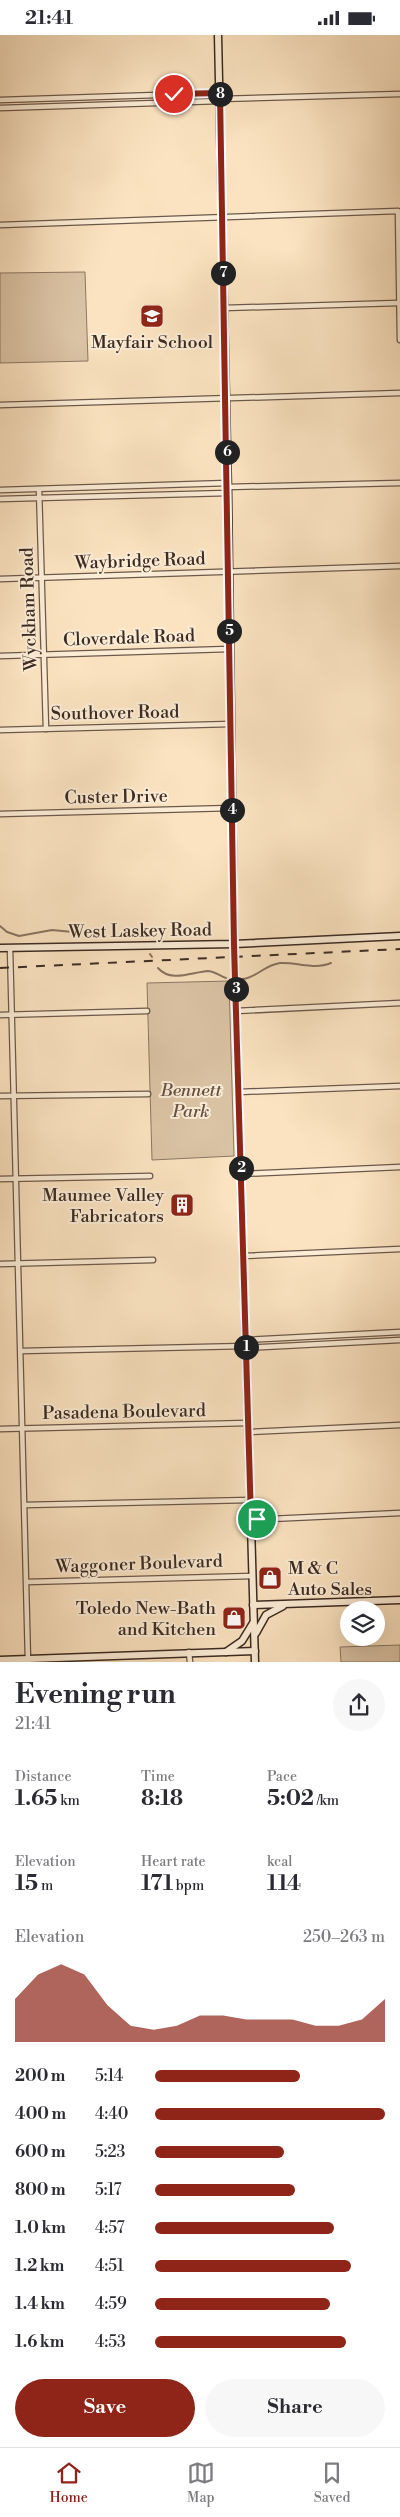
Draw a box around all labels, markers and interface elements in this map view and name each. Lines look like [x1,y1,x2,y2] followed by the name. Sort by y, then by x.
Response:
[25,6,73,30] text: 21:41
[153,73,195,115] pin
[160,80,188,108] icon: check
[208,81,232,107] pin: 8
[216,85,225,103] text: 8
[210,261,236,285] pin: 7
[219,264,228,282] text: 7
[139,303,165,329] school or university icon: Mayfair School
[91,331,214,354] place label: Mayfair School
[214,439,240,465] pin: 6
[223,443,232,461] text: 6
[15,546,43,672] street label: Wyckham Road
[73,547,207,575] street label: Waybridge Road
[216,619,242,643] pin: 5
[225,622,234,640] text: 5
[63,624,196,652] street label: Cloverdale Road
[50,700,180,726] street label: Southover Road
[64,785,168,809] street label: Custer Drive
[220,797,244,823] pin: 4
[228,801,237,819] text: 4
[67,918,213,944] street label: West Laskey Road
[224,977,248,1001] pin: 3
[232,980,241,998] text: 3
[160,1079,223,1123] park label: Bennett Park
[228,1155,254,1181] pin: 2
[237,1159,246,1177] text: 2
[42,1184,164,1228] place label: Maumee Valley Fabricators
[169,1192,195,1218] building icon: Maumee Valley Fabricators
[234,1335,258,1359] pin: 1
[243,1338,250,1356] text: 1
[42,1399,207,1425] street label: Pasadena Boulevard
[236,1498,278,1540] pin
[243,1505,271,1533] icon: arrive
[54,1550,224,1578] street label: Waggoner Boulevard
[287,1557,372,1601] place label: M & C Auto Sales
[257,1565,283,1591] shop icon: M & C Auto Sales
[76,1597,216,1641] place label: Toledo New-Bath and Kitchen
[340,1601,385,1646] map controls
[340,1601,385,1646] button: layers
[221,1605,247,1631] shop icon: Toledo New-Bath and Kitchen
[15,1677,176,1712] text: Evening run
[333,1679,385,1731] button: share
[15,1714,51,1734] text: 21:41
[15,1768,72,1786] text: Distance
[141,1768,175,1786] text: Time
[267,1768,297,1786] text: Pace
[15,1786,57,1812] text: 1.65
[141,1786,183,1812] text: 8:18
[267,1786,314,1812] text: 5:02
[57,1792,80,1810] text: km
[314,1792,339,1810] text: /km
[15,1853,76,1871] text: Elevation
[141,1853,206,1871] text: Heart rate
[267,1853,292,1871] text: kcal
[15,1871,38,1897] text: 15
[141,1871,173,1897] text: 171
[267,1871,301,1897] text: 114
[38,1877,53,1895] text: m
[173,1877,204,1895] text: bpm
[15,1927,84,1947] text: Elevation
[303,1927,385,1947] text: 250–263 m
[15,2066,65,2086] text: 200 m
[95,2066,123,2086] text: 5:14
[15,2104,66,2124] text: 400 m
[95,2104,128,2124] text: 4:40
[15,2142,65,2162] text: 600 m
[95,2142,125,2162] text: 5:23
[15,2180,66,2200] text: 800 m
[95,2180,122,2200] text: 5:17
[15,2218,66,2238] text: 1.0 km
[95,2218,124,2238] text: 4:57
[15,2256,64,2276] text: 1.2 km
[95,2256,124,2276] text: 4:51
[15,2294,65,2314] text: 1.4 km
[95,2294,127,2314] text: 4:59
[15,2332,64,2352] text: 1.6 km
[95,2332,126,2352] text: 4:53
[15,2379,195,2437] button: Save
[205,2379,385,2437] button: Share
[49,2459,88,2507] tab: Home
[187,2459,215,2507] tab: Map
[314,2459,351,2507] tab: Saved

